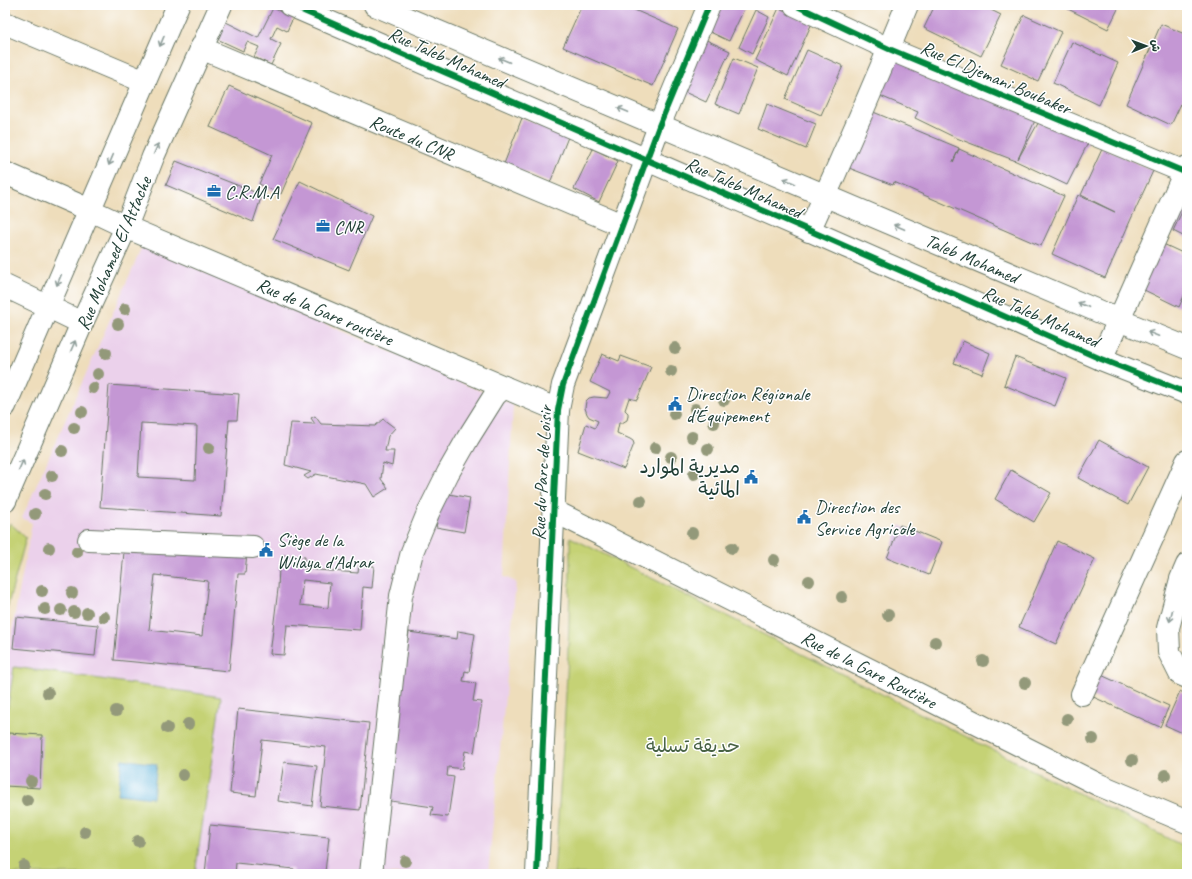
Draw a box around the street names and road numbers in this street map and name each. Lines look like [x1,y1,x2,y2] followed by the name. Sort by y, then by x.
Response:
[384,21,512,96] street label: Rue Taleb Mohamed
[917,35,1076,121] street label: Rue El Djemani Boubaker
[366,109,459,167] street label: Route du CNR
[681,151,809,226] street label: Rue Taleb Mohamed
[71,171,158,334] street label: Rue Mohamed El Attache
[921,229,1025,291] street label: Taleb Mohamed
[253,272,398,352] street label: Rue de la Gare routière
[978,280,1106,355] street label: Rue Taleb Mohamed
[526,403,558,541] street label: Rue du Parc de Loisir
[797,625,942,715] street label: Rue de la Gare Routière

